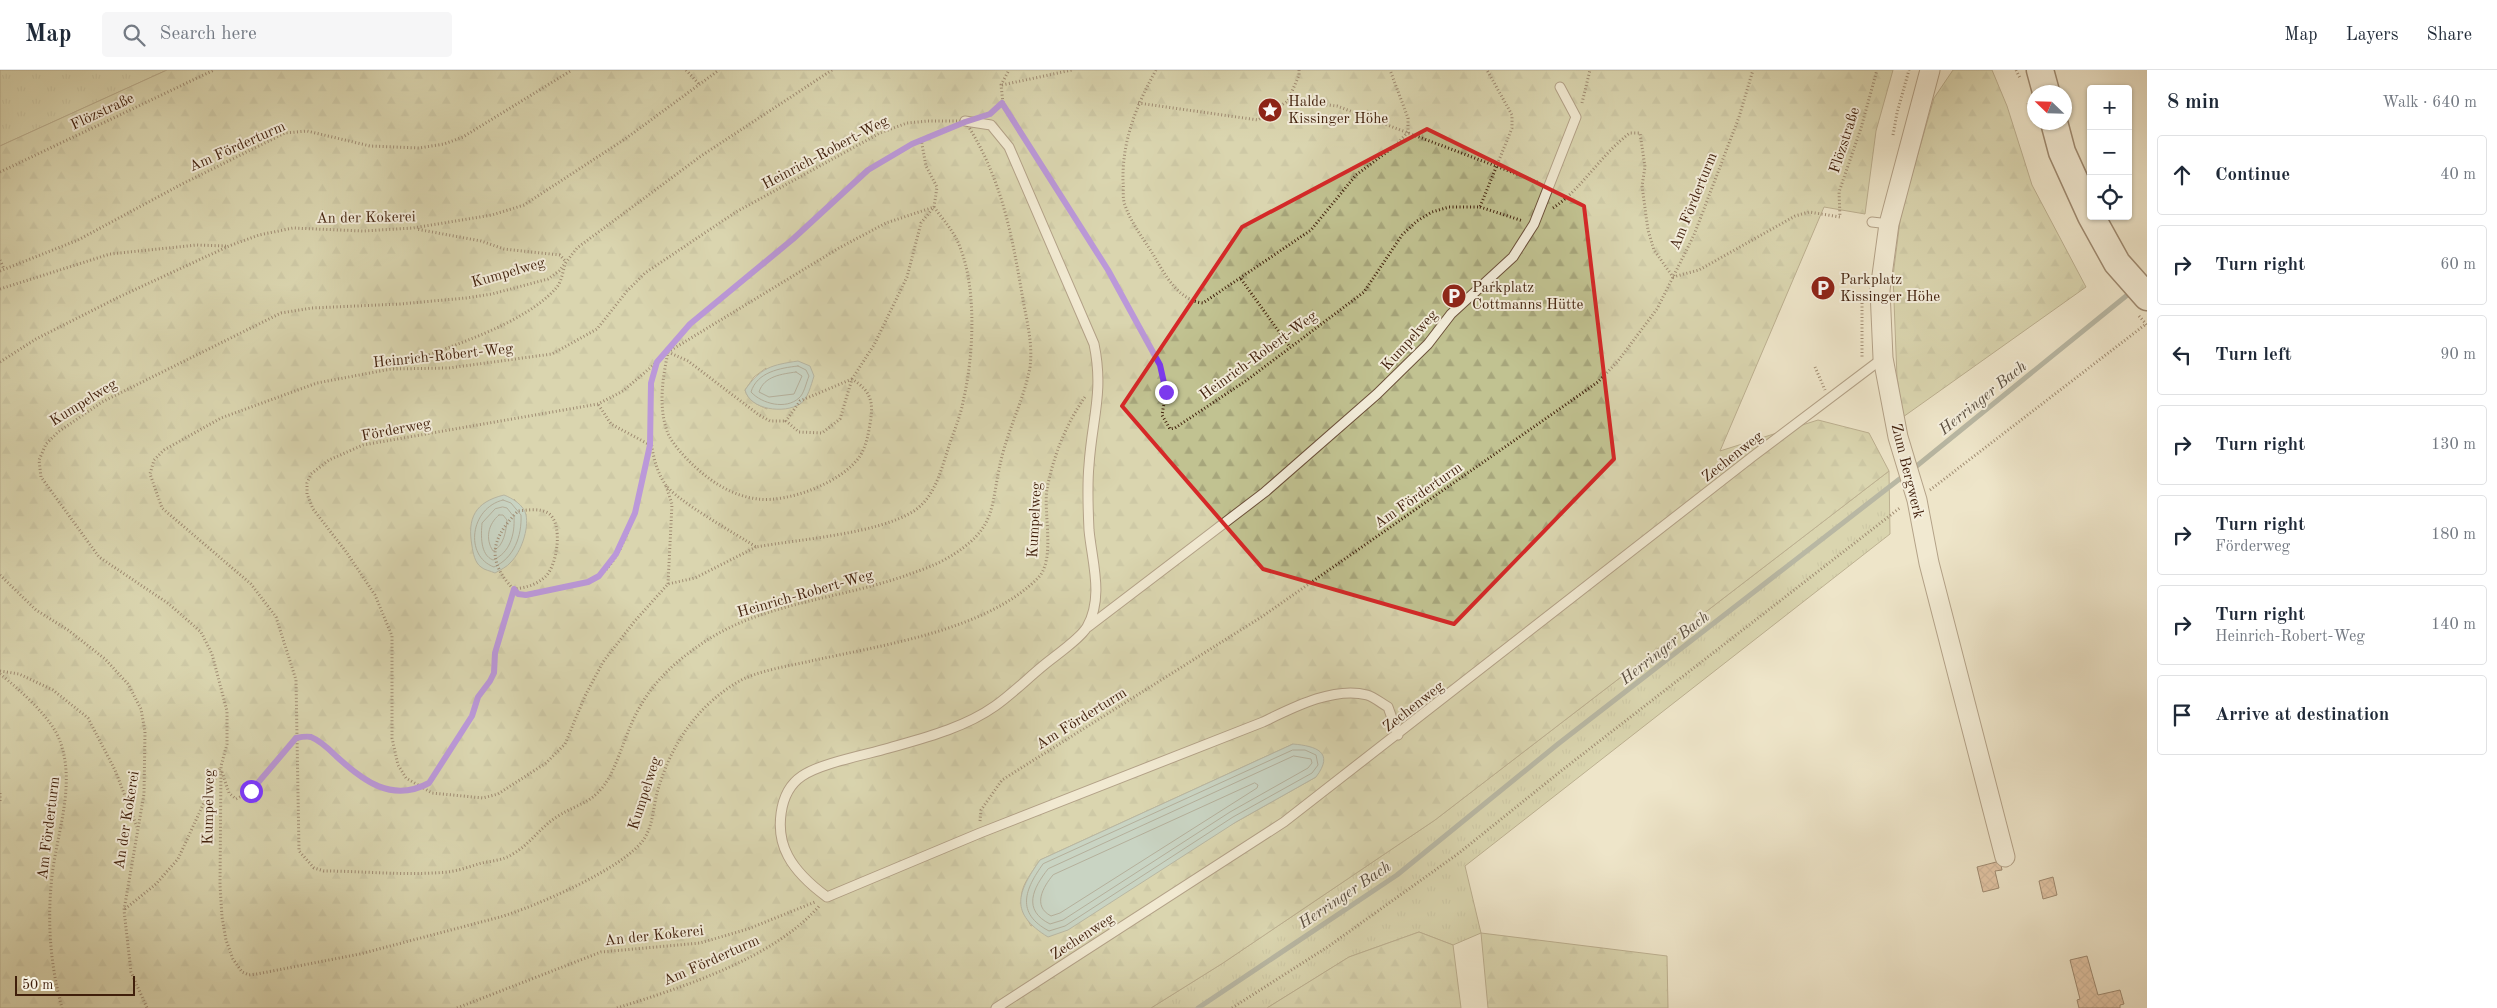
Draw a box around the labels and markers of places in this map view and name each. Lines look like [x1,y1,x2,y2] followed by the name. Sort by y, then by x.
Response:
[1288,95,1388,127] place label: Halde Kissinger Höhe
[1257,97,1283,123] place icon: Halde Kissinger Höhe
[1840,273,1940,305] place label: Parkplatz Kissinger Höhe
[1810,275,1836,301] parking icon: Parkplatz Kissinger Höhe
[1472,281,1584,313] place label: Parkplatz Cottmanns Hütte
[1441,283,1467,309] parking icon: Parkplatz Cottmanns Hütte

